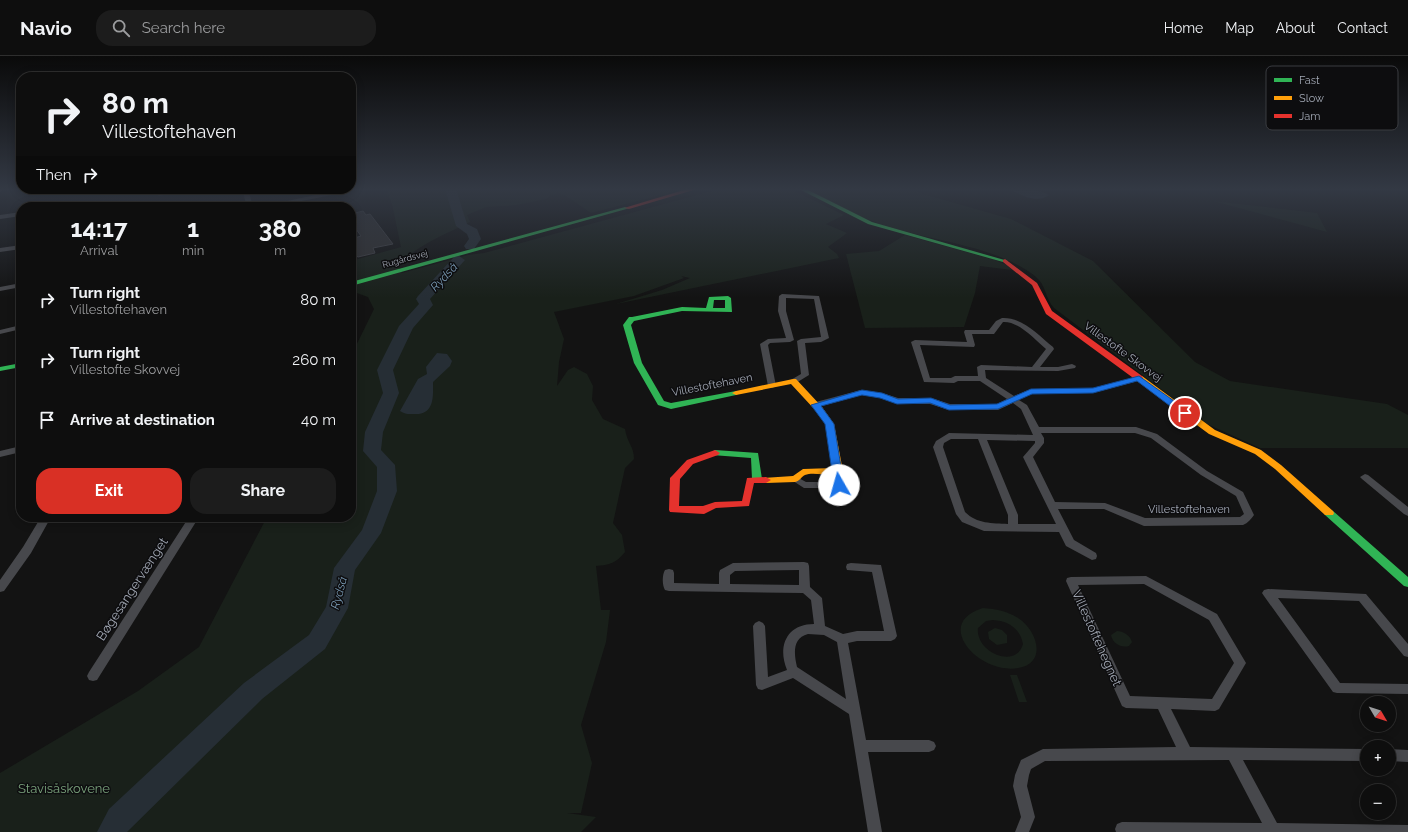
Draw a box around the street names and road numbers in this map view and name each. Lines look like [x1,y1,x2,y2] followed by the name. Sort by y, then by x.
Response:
[381,248,429,270] street label: Rugårdsvej
[1081,319,1165,385] street label: Villestofte Skovvej
[670,371,754,399] street label: Villestoftehaven
[1148,503,1230,516] street label: Villestoftehaven
[93,534,171,643] street label: Bøgesangervænget
[1069,588,1125,689] street label: Villestoftehegnet

